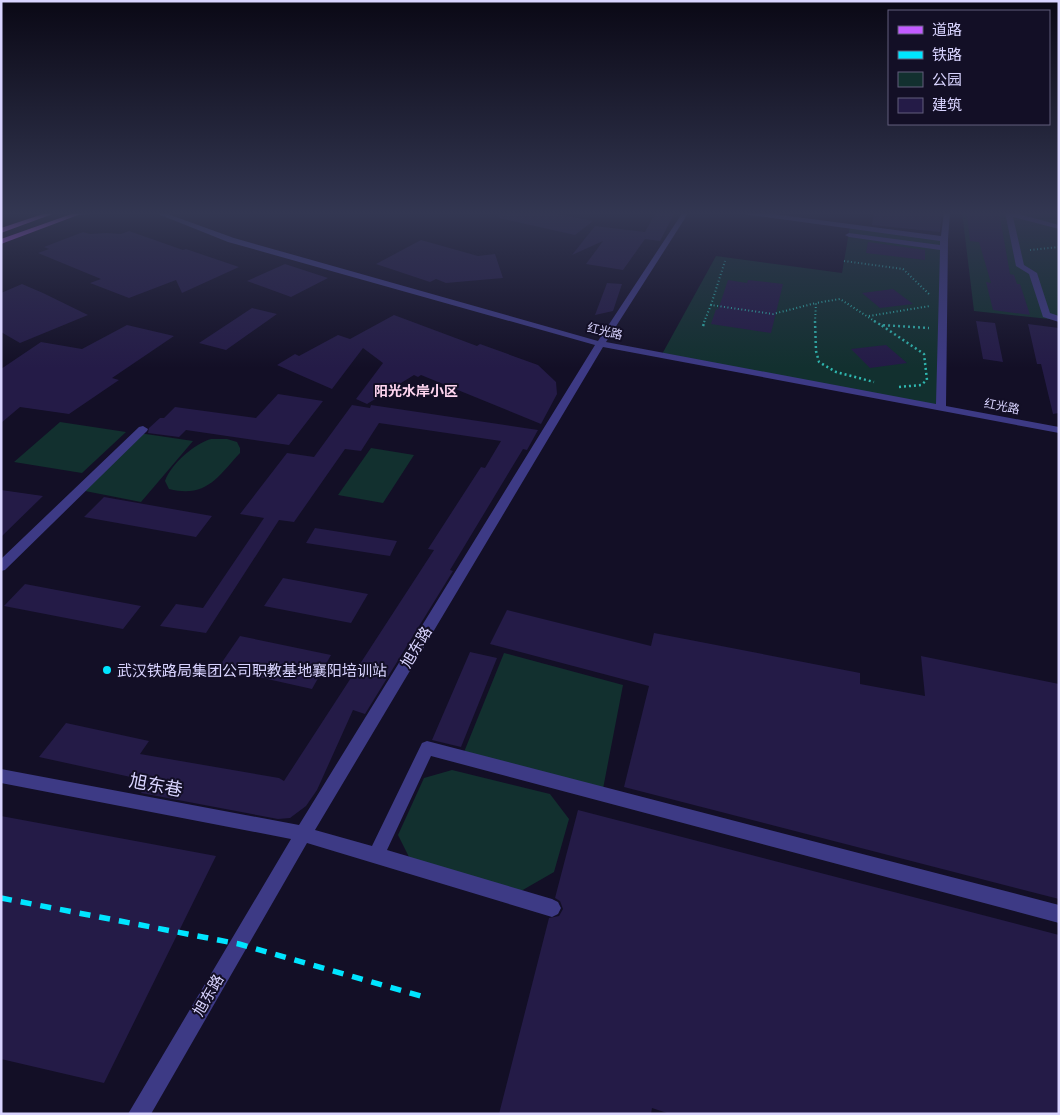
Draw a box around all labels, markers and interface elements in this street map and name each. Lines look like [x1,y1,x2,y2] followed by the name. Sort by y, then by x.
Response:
[888,10,1050,125] legend
[932,18,962,41] text: 道路
[932,43,962,66] text: 铁路
[932,68,962,91] text: 公园
[932,93,962,116] text: 建筑
[585,318,625,344] street label: 红光路
[374,380,458,401] district label: 阳光水岸小区
[983,393,1021,419] street label: 红光路
[395,622,437,672] street label: 旭东路
[117,659,387,682] place label: 武汉铁路局集团公司职教基地襄阳培训站
[101,664,113,676] marker: 武汉铁路局集团公司职教基地襄阳培训站
[127,767,185,803] street label: 旭东巷
[187,970,229,1020] street label: 旭东路

